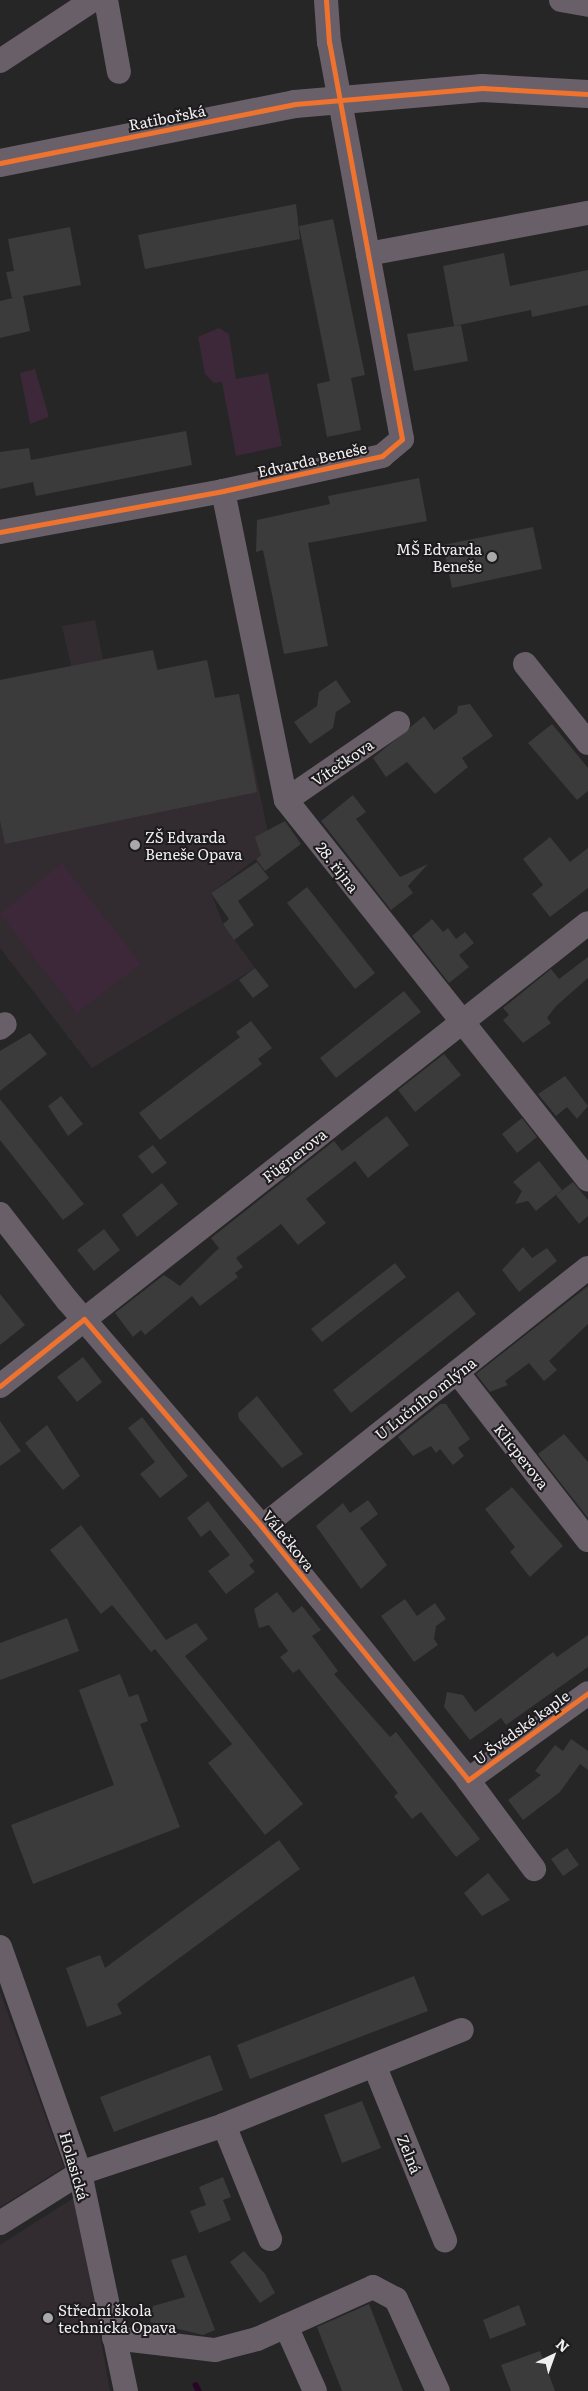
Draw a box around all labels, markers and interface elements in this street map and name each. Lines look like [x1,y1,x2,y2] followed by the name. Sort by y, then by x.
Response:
[127,101,207,133] street label: Ratibořská
[256,438,368,480] street label: Edvarda Beneše
[396,539,482,574] place label: MŠ Edvarda Beneše
[486,551,498,563] marker: MŠ Edvarda Beneše
[308,735,376,789] street label: Vítečkova
[145,827,242,862] place label: ZŠ Edvarda Beneše Opava
[313,838,363,896] street label: 28. října
[129,839,141,851] marker: ZŠ Edvarda Beneše Opava
[258,1124,330,1186] street label: Fügnerova
[371,1353,479,1443] street label: U Lučního mlýna
[491,1420,553,1492] street label: Klicperova
[259,1506,319,1574] street label: Válečkova
[469,1686,573,1768] street label: U Švédské kaple
[57,2130,93,2202] street label: Holasická
[394,2132,426,2176] street label: Zelná
[58,2300,176,2335] place label: Střední škola technická Opava
[42,2312,54,2324] marker: Střední škola technická Opava
[528,2331,578,2381] north arrow
[552,2333,574,2356] text: N

